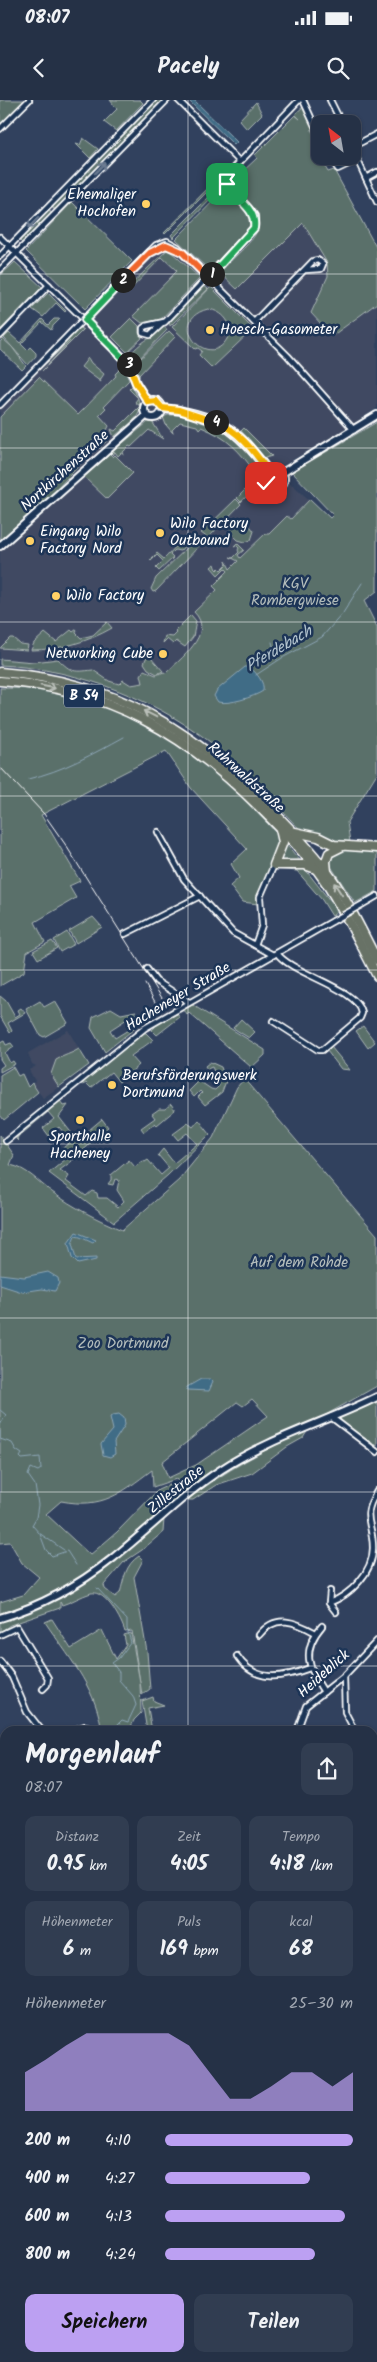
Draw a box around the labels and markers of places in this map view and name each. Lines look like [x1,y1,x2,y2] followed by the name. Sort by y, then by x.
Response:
[206,163,248,205] pin
[67,183,137,224] place label: Ehemaliger Hochofen
[140,198,152,210] marker: Ehemaliger Hochofen
[200,262,224,286] pin: 1
[110,268,136,292] pin: 2
[220,318,338,342] place label: Hoesch-Gasometer
[204,324,216,336] marker: Hoesch-Gasometer
[116,352,142,376] pin: 3
[204,410,228,434] pin: 4
[245,462,287,504] pin
[170,512,249,553] place label: Wilo Factory Outbound
[40,520,122,561] place label: Eingang Wilo Factory Nord
[154,527,166,539] marker: Wilo Factory Outbound
[24,535,36,547] marker: Eingang Wilo Factory Nord
[66,584,145,608] place label: Wilo Factory
[50,590,62,602] marker: Wilo Factory
[46,642,153,666] place label: Networking Cube
[157,648,169,660] marker: Networking Cube
[122,1064,258,1105] place label: Berufsförderungswerk Dortmund
[106,1079,118,1091] marker: Berufsförderungswerk Dortmund
[74,1114,86,1126] marker: Sporthalle Hacheney
[49,1125,111,1166] place label: Sporthalle Hacheney

